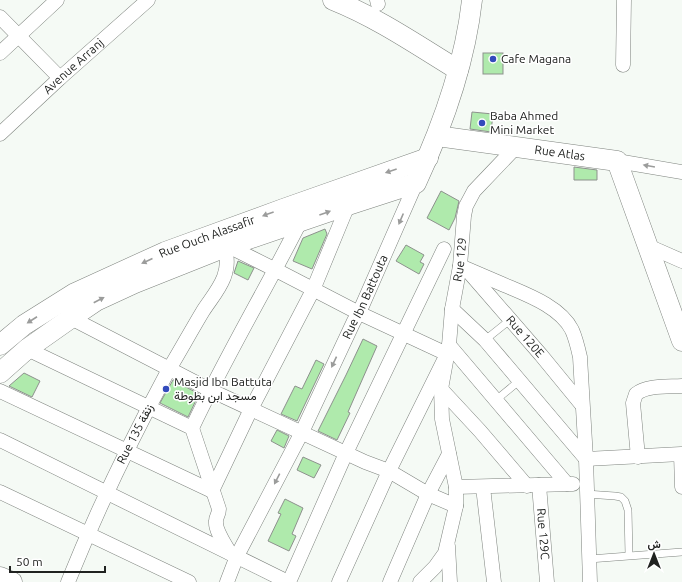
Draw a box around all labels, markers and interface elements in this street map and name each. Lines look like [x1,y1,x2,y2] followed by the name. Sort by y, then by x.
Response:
[41,36,106,96] street label: Avenue Arranj
[501,52,571,65] place label: Cafe Magana
[488,54,498,64] marker: Cafe Magana
[490,109,558,136] place label: Baba Ahmed Mini Market
[477,118,487,128] marker: Baba Ahmed Mini Market
[534,143,586,162] street label: Rue Atlas
[643,163,656,169] one-way arrow
[384,168,396,174] one-way arrow
[319,210,331,216] one-way arrow
[262,212,274,218] one-way arrow
[157,213,257,260] street label: Rue Ouch Alassafir
[397,214,403,226] one-way arrow
[450,237,468,283] street label: Rue 129
[340,253,390,341] street label: Rue Ibn Battouta
[140,258,152,264] one-way arrow
[93,297,105,304] one-way arrow
[504,313,547,360] street label: Rue 120E
[26,316,37,324] one-way arrow
[331,357,337,368] one-way arrow
[174,375,272,404] place label: Masjid Ibn Battuta مسجد ابن بطوطة
[161,384,171,394] marker: Masjid Ibn Battuta مسجد ابن بطوطة
[114,402,157,467] street label: Rue 135 زنقة
[274,473,280,485] one-way arrow
[535,508,552,561] street label: Rue 129C
[634,534,674,574] north arrow
[647,538,661,551] text: ش
[10,548,105,574] scale bar
[16,555,43,568] text: 50 m

